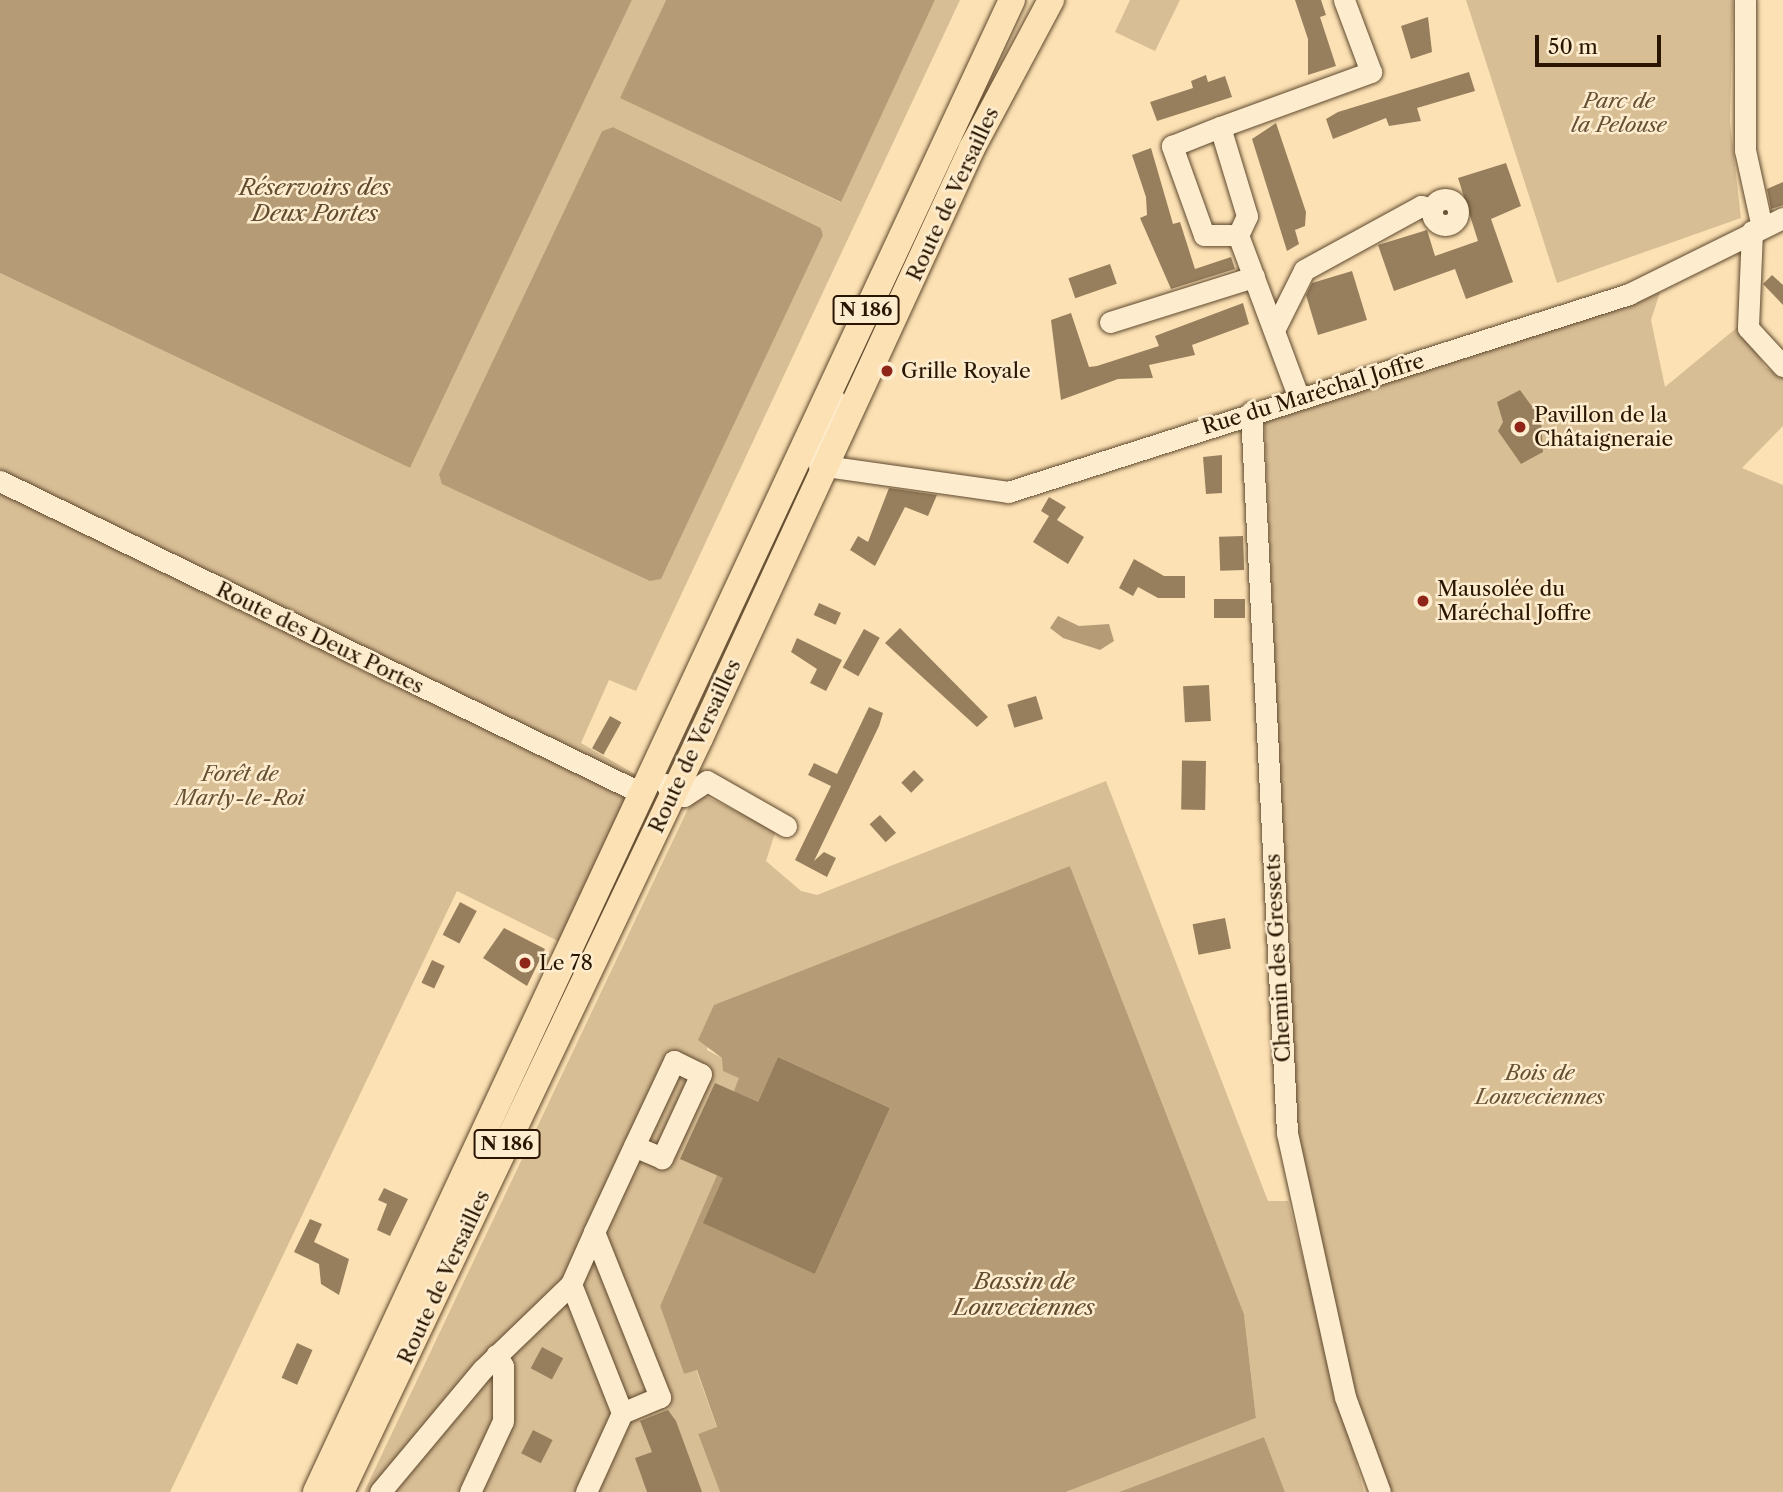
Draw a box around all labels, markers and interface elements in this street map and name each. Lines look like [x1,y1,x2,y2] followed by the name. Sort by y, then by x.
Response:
[1538,21,1664,65] scale bar
[1548,34,1598,59] text: 50 m
[1571,88,1667,138] park label: Parc de la Pelouse
[901,103,1005,285] street label: Route de Versailles
[239,173,391,227] water label: Réservoirs des Deux Portes
[831,294,901,326] road number: N 186
[1199,348,1427,440] street label: Rue du Maréchal Joffre
[901,358,1031,384] place label: Grille Royale
[879,363,895,379] marker: Grille Royale
[1534,402,1673,452] place label: Pavillon de la Châtaigneraie
[1512,419,1528,435] marker: Pavillon de la Châtaigneraie
[1437,576,1591,626] place label: Mausolée du Maréchal Joffre
[212,577,428,699] street label: Route des Deux Portes
[1415,593,1431,609] marker: Mausolée du Maréchal Joffre
[643,655,747,837] street label: Route de Versailles
[175,761,305,811] park label: Forêt de Marly-le-Roi
[1260,853,1296,1063] street label: Chemin des Gressets
[539,950,593,976] place label: Le 78
[517,955,533,971] marker: Le 78
[1475,1060,1605,1110] park label: Bois de Louveciennes
[472,1128,542,1160] road number: N 186
[392,1186,496,1368] street label: Route de Versailles
[953,1267,1095,1321] water label: Bassin de Louveciennes

